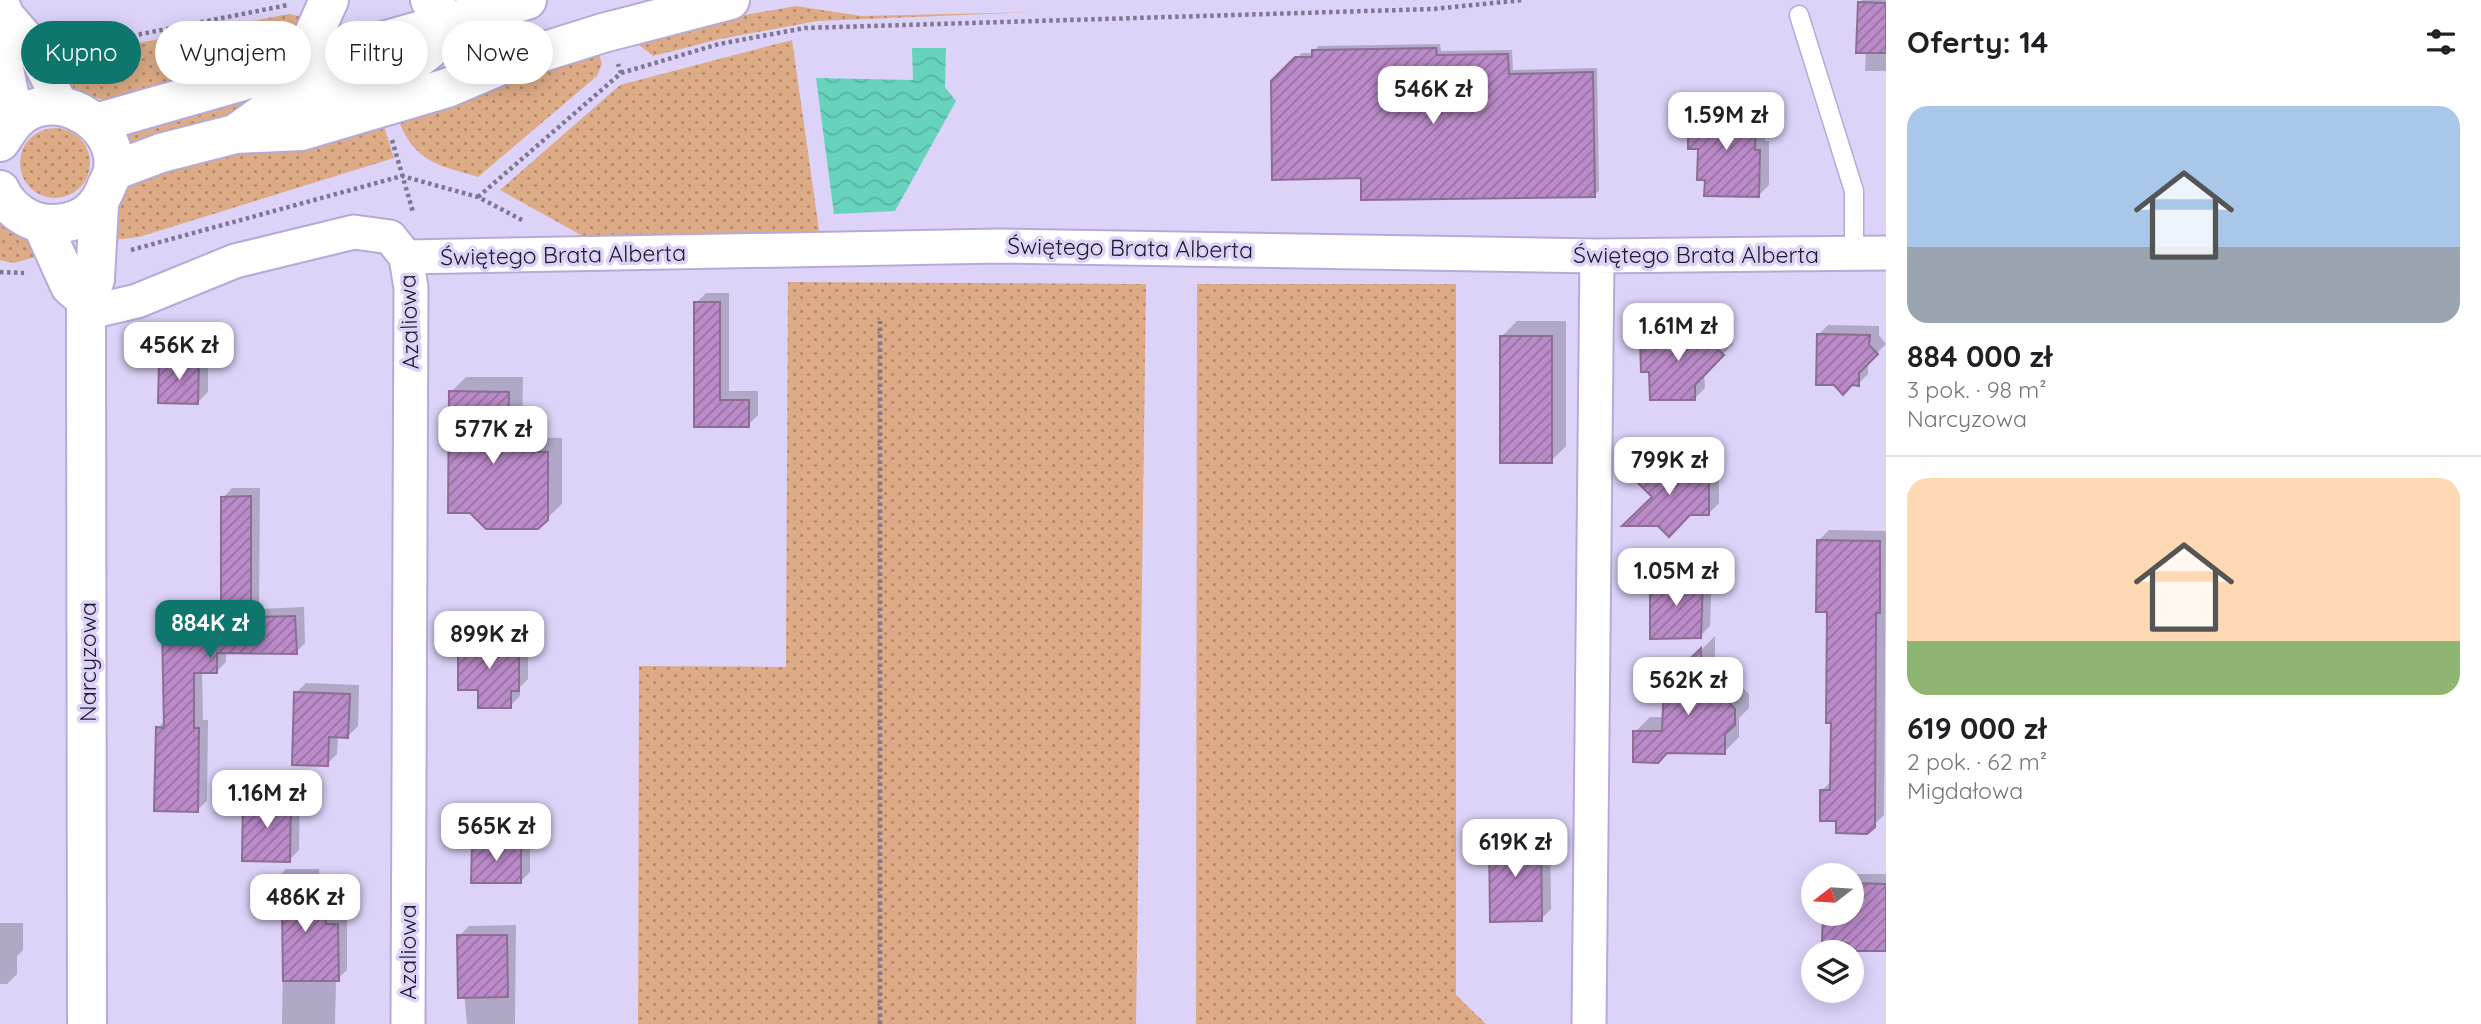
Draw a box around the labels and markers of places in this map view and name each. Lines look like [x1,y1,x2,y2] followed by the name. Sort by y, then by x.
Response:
[1368,66,1498,126] pin: 546K zł
[1654,92,1798,152] pin: 1.59M zł
[1606,304,1750,363] pin: 1.61M zł
[114,322,244,382] pin: 456K zł
[428,406,558,466] pin: 577K zł
[1604,438,1734,497] pin: 799K zł
[1604,548,1748,608] pin: 1.05M zł
[145,600,275,660] pin: 884K zł
[424,612,554,671] pin: 899K zł
[1623,658,1753,717] pin: 562K zł
[195,770,339,830] pin: 1.16M zł
[431,804,561,863] pin: 565K zł
[1450,820,1580,879] pin: 619K zł
[240,874,370,934] pin: 486K zł

